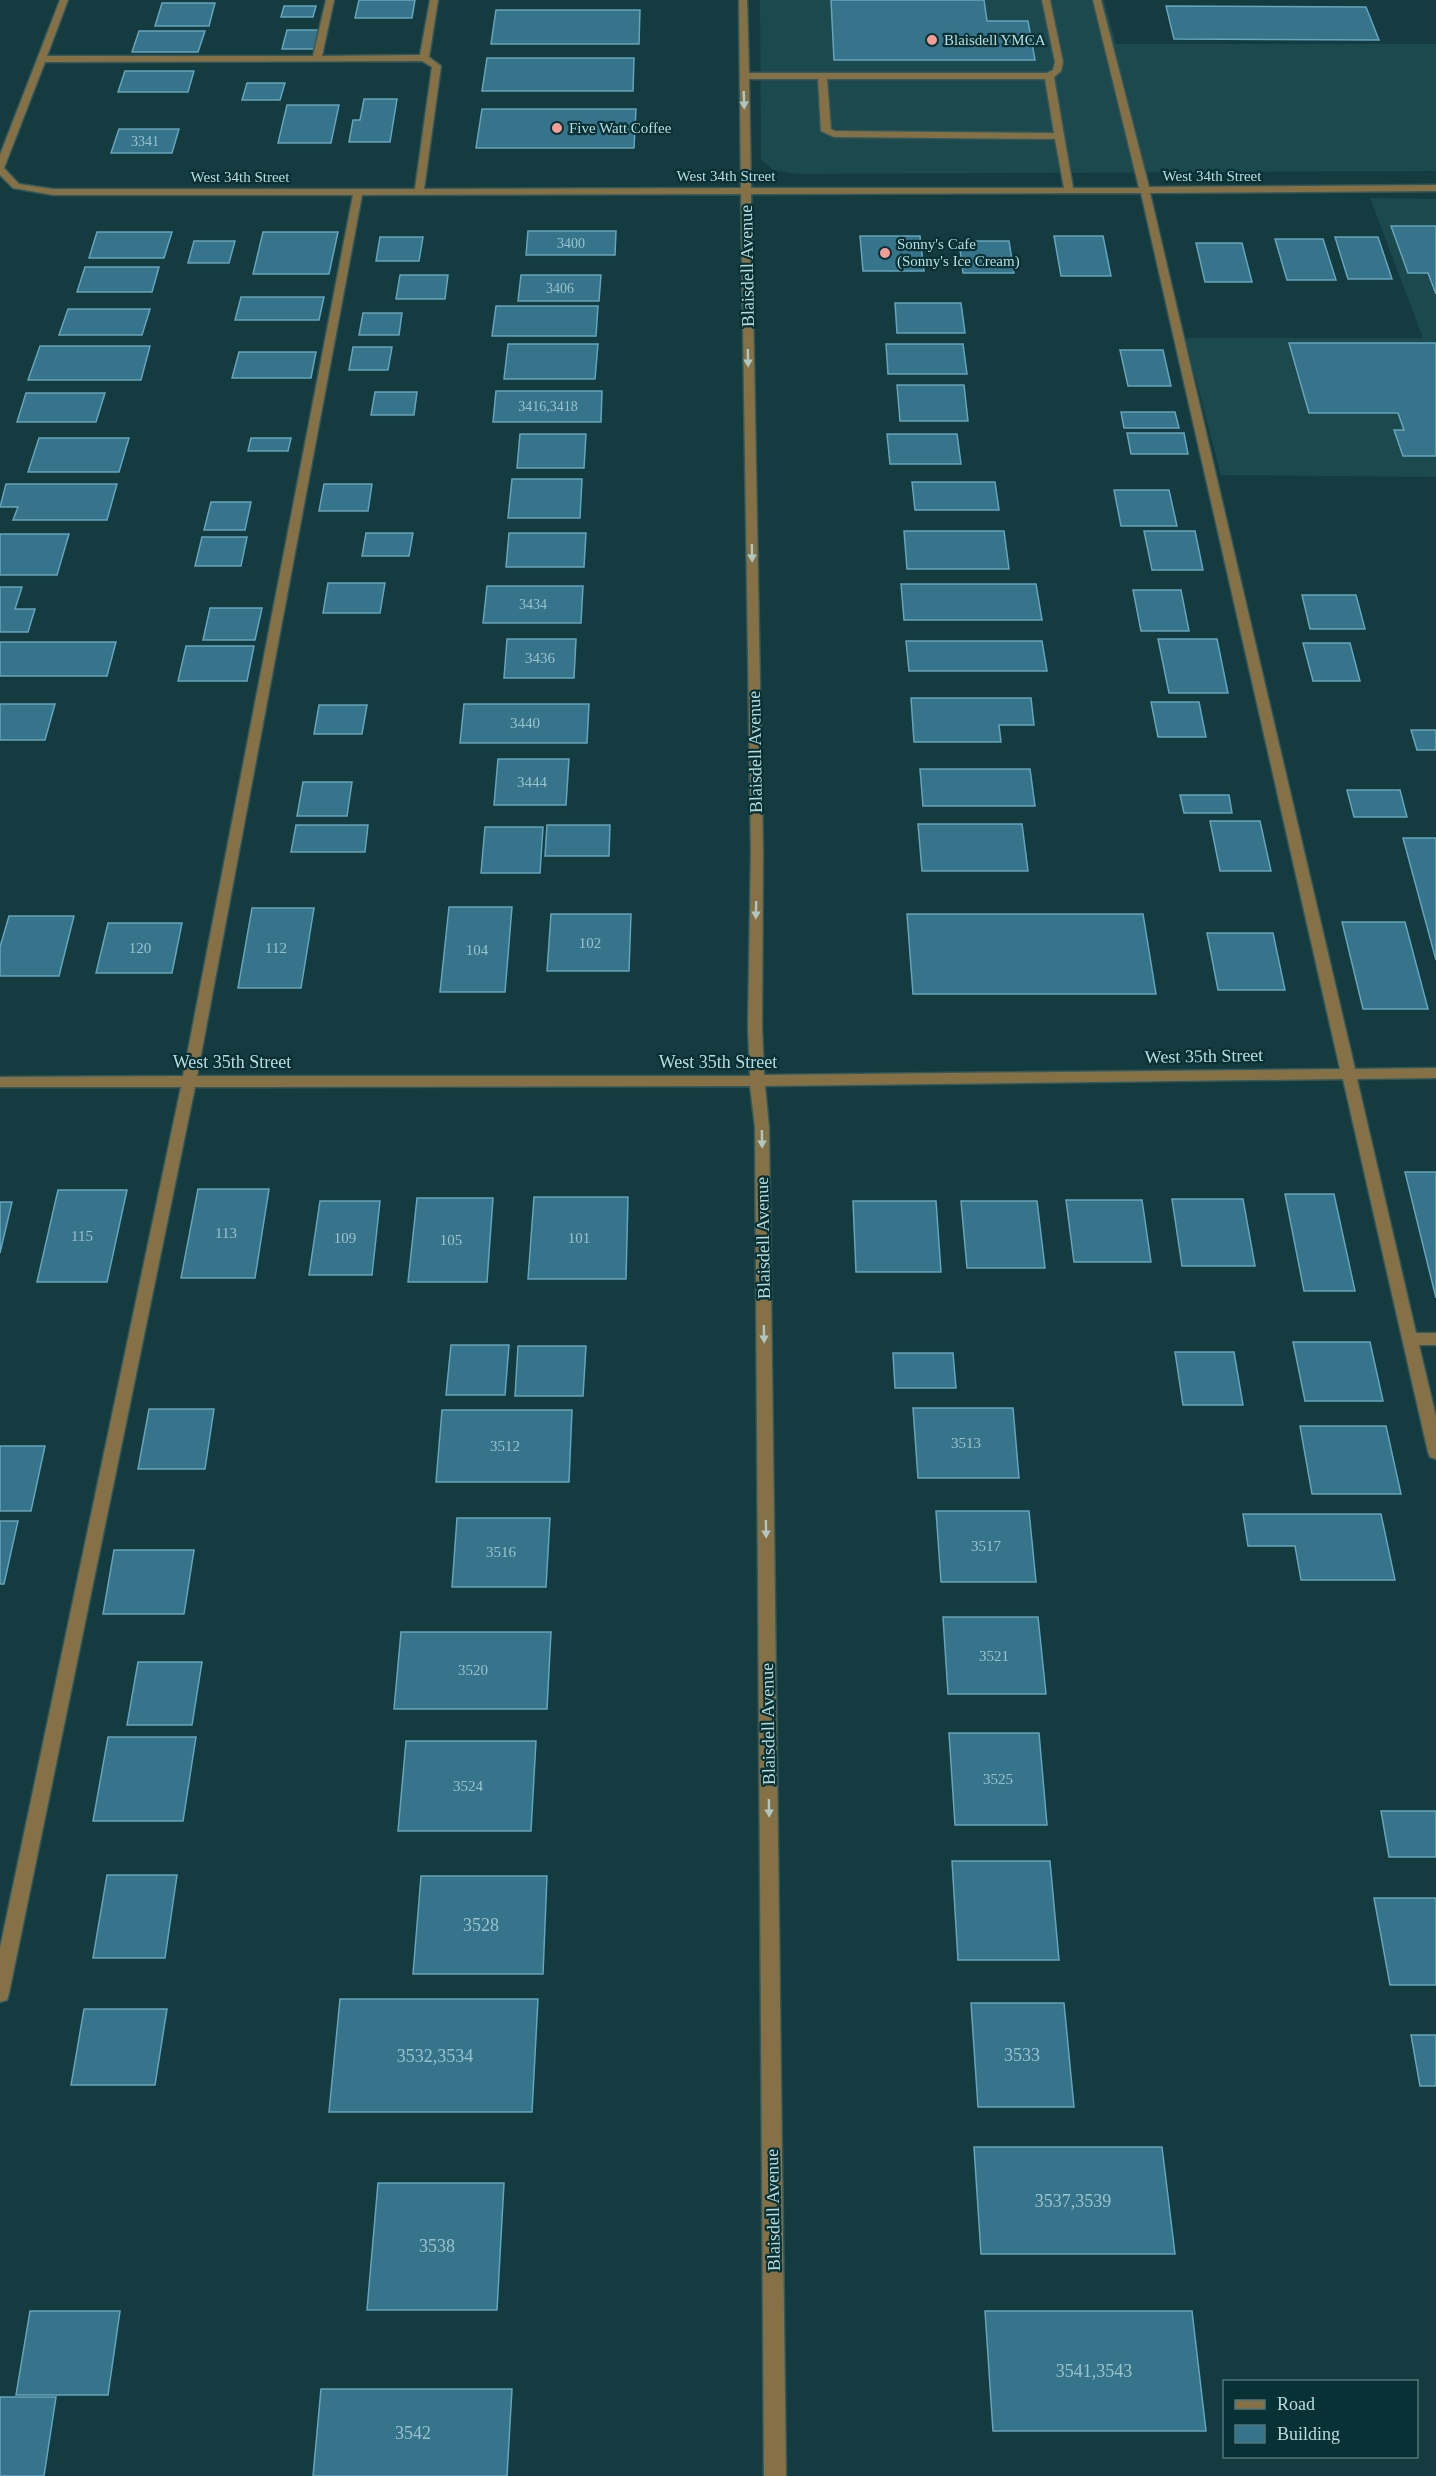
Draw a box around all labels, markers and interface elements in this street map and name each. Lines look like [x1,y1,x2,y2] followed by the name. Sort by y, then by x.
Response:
[944,32,1046,48] place label: Blaisdell YMCA
[925,33,939,47] marker: Blaisdell YMCA
[740,91,749,110] one-way arrow
[569,120,672,136] place label: Five Watt Coffee
[550,121,564,135] marker: Five Watt Coffee
[131,134,159,149] house number: 3341
[677,168,776,184] street label: West 34th Street
[1163,168,1262,184] street label: West 34th Street
[191,169,290,185] street label: West 34th Street
[736,205,758,327] street label: Blaisdell Avenue
[557,236,585,251] house number: 3400
[897,236,1020,270] place label: Sonny's Cafe (Sonny's Ice Cream)
[878,246,892,260] marker: Sonny's Cafe (Sonny's Ice Cream)
[546,281,574,296] house number: 3406
[744,349,753,368] one-way arrow
[518,399,578,414] house number: 3416,3418
[747,544,756,563] one-way arrow
[519,597,547,612] house number: 3434
[525,650,556,666] house number: 3436
[744,691,766,813] street label: Blaisdell Avenue
[510,715,540,731] house number: 3440
[517,774,548,790] house number: 3444
[751,900,761,919] one-way arrow
[579,935,601,951] house number: 102
[129,940,151,956] house number: 120
[265,940,287,956] house number: 112
[466,942,489,958] house number: 104
[1145,1045,1263,1067] street label: West 35th Street
[173,1052,291,1072] street label: West 35th Street
[659,1052,777,1072] street label: West 35th Street
[757,1130,767,1149] one-way arrow
[752,1177,774,1299] street label: Blaisdell Avenue
[215,1225,237,1241] house number: 113
[71,1228,93,1244] house number: 115
[334,1230,356,1246] house number: 109
[568,1230,590,1246] house number: 101
[440,1232,462,1248] house number: 105
[759,1325,769,1344] one-way arrow
[951,1435,981,1451] house number: 3513
[490,1438,520,1454] house number: 3512
[761,1520,771,1539] one-way arrow
[971,1538,1002,1554] house number: 3517
[486,1544,517,1560] house number: 3516
[979,1648,1009,1664] house number: 3521
[458,1662,488,1678] house number: 3520
[757,1663,779,1785] street label: Blaisdell Avenue
[983,1771,1013,1787] house number: 3525
[453,1778,484,1794] house number: 3524
[764,1799,774,1818] one-way arrow
[463,1915,499,1935] house number: 3528
[1004,2045,1040,2065] house number: 3533
[397,2046,473,2066] house number: 3532,3534
[762,2149,784,2271] street label: Blaisdell Avenue
[1035,2191,1111,2211] house number: 3537,3539
[419,2236,455,2256] house number: 3538
[1056,2361,1132,2381] house number: 3541,3543
[1223,2380,1418,2458] legend
[1277,2394,1315,2414] text: Road
[395,2423,431,2443] house number: 3542
[1277,2424,1340,2444] text: Building

